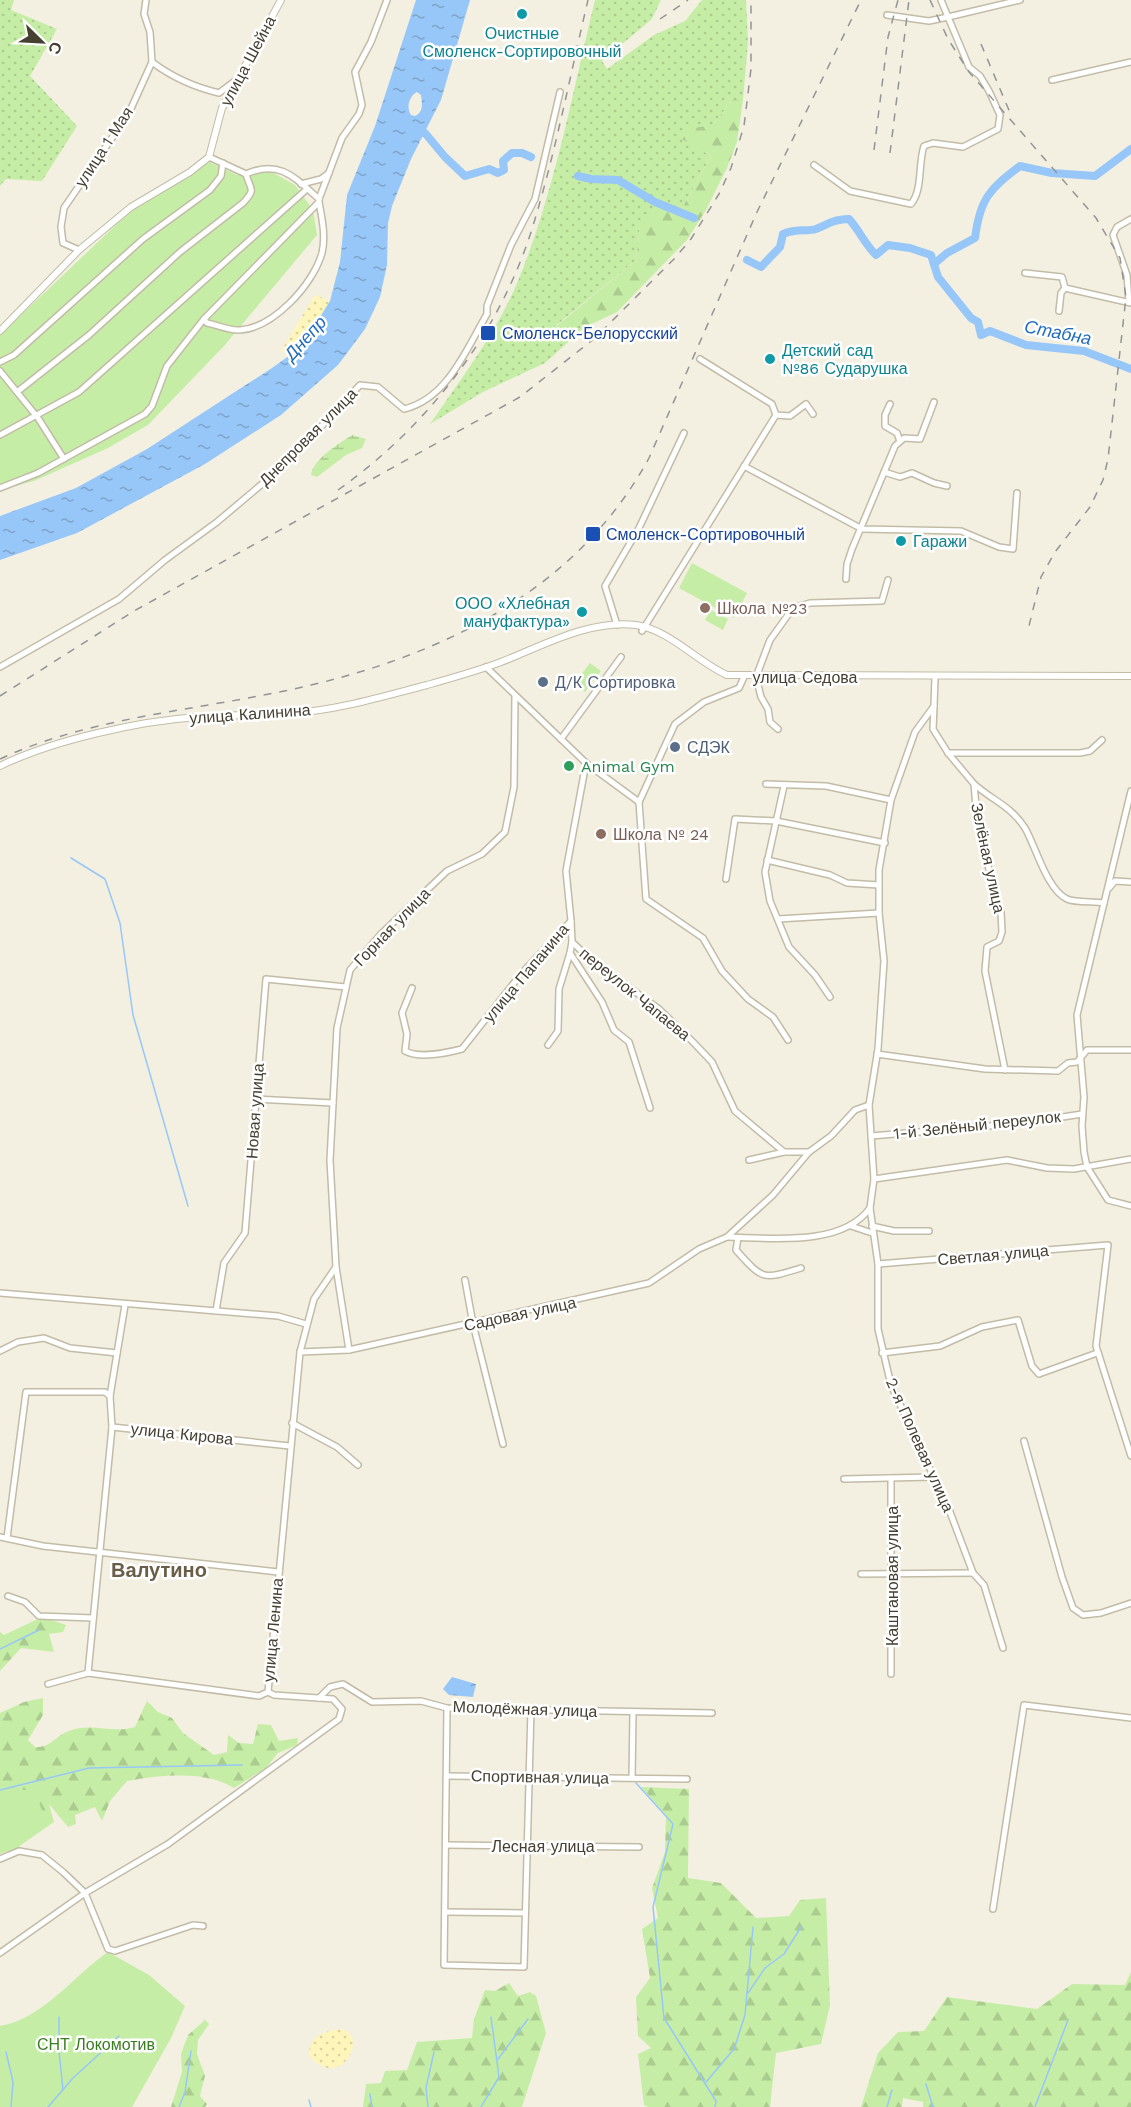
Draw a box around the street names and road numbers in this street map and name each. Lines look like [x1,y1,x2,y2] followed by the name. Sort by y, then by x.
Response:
[216,12,280,109] street label: улица Шейна
[71,103,137,191] street label: улица 1 Мая
[255,384,361,490] street label: Днепровая улица
[753,668,858,687] street label: улица Седова
[189,700,311,728] street label: улица Калинина
[967,801,1009,915] street label: Зелёная улица
[350,884,434,970] street label: Горная улица
[479,920,573,1026] street label: улица Папанина
[576,944,694,1045] street label: переулок Чапаева
[242,1062,268,1159] street label: Новая улица
[892,1107,1063,1143] street label: 1-й Зелёный переулок
[937,1241,1049,1269] street label: Светлая улица
[462,1293,578,1335] street label: Садовая улица
[882,1375,958,1515] street label: 2-я Полевая улица
[130,1419,234,1449] street label: улица Кирова
[883,1506,902,1646] street label: Каштановая улица
[259,1577,287,1683] street label: улица Ленина
[452,1697,598,1721] street label: Молодёжная улица
[471,1766,609,1788] street label: Спортивная улица
[491,1837,595,1856] street label: Лесная улица

